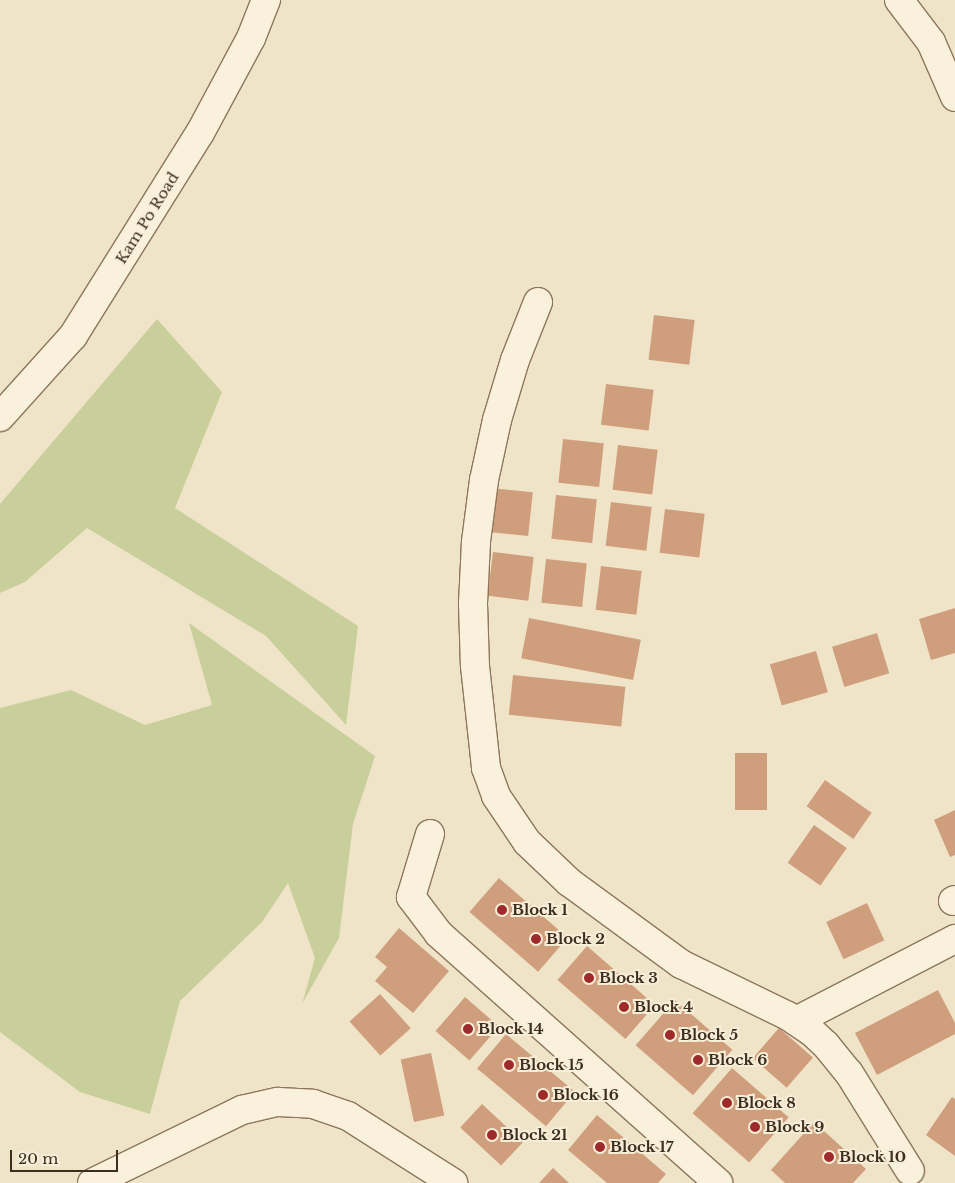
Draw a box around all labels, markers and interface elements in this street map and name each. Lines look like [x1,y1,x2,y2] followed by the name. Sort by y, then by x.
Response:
[112,169,182,267] street label: Kam Po Road
[512,901,568,919] place label: Block 1
[496,904,508,916] marker: Block 1
[546,930,605,948] place label: Block 2
[530,933,542,945] marker: Block 2
[599,969,658,987] place label: Block 3
[583,972,595,984] marker: Block 3
[634,998,693,1016] place label: Block 4
[618,1001,630,1013] marker: Block 4
[478,1020,544,1038] place label: Block 14
[462,1023,474,1035] marker: Block 14
[680,1026,738,1044] place label: Block 5
[664,1029,676,1041] marker: Block 5
[708,1051,768,1069] place label: Block 6
[692,1054,704,1066] marker: Block 6
[519,1056,584,1074] place label: Block 15
[503,1059,515,1071] marker: Block 15
[553,1086,619,1104] place label: Block 16
[537,1089,549,1101] marker: Block 16
[737,1094,796,1112] place label: Block 8
[721,1097,733,1109] marker: Block 8
[765,1118,825,1136] place label: Block 9
[749,1121,761,1133] marker: Block 9
[502,1126,568,1144] place label: Block 21
[486,1129,498,1141] marker: Block 21
[610,1138,674,1156] place label: Block 17
[12,1140,120,1172] scale bar
[594,1141,606,1153] marker: Block 17
[839,1148,906,1166] place label: Block 10
[18,1149,58,1168] text: 20 m
[823,1151,835,1163] marker: Block 10

